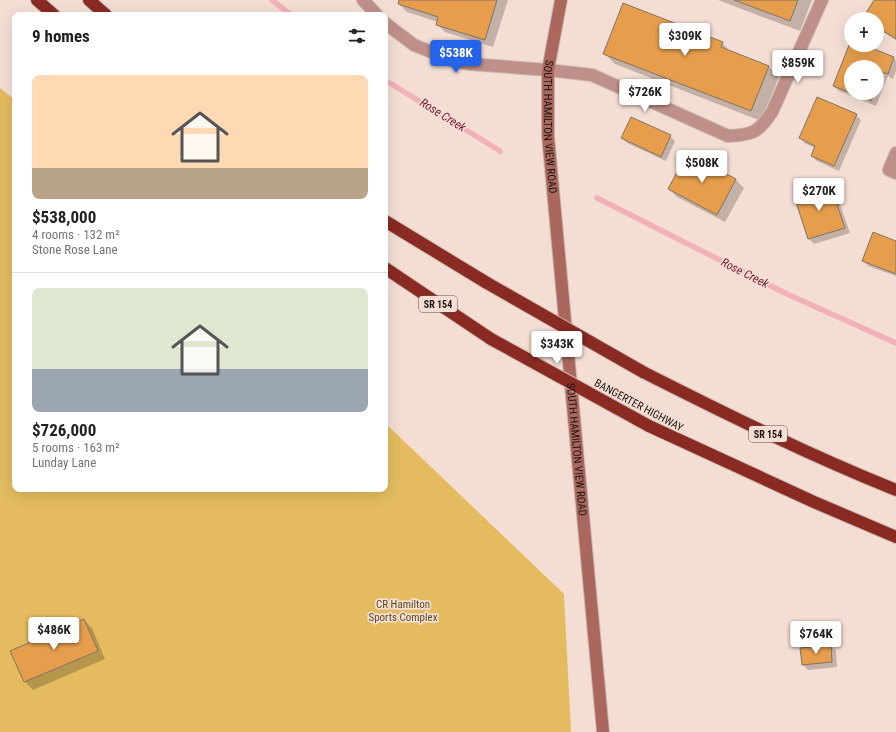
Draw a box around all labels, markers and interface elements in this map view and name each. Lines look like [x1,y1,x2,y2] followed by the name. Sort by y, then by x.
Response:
[844,12,884,100] map controls
[844,12,884,52] button: +
[657,23,713,57] pin: $309K
[346,25,368,47] icon: filters
[32,26,90,46] text: 9 homes
[668,28,702,43] text: $309K
[428,40,484,74] pin: $538K
[439,45,473,60] text: $538K
[770,50,826,84] pin: $859K
[781,55,815,70] text: $859K
[541,59,559,194] street label: SOUTH HAMILTON VIEW ROAD
[844,60,884,100] button: −
[617,79,673,113] pin: $726K
[628,84,662,99] text: $726K
[417,95,469,135] water label: Rose Creek
[164,101,236,173] icon: home
[674,150,730,184] pin: $508K
[685,155,719,170] text: $508K
[791,178,847,212] pin: $270K
[802,183,836,198] text: $270K
[32,207,96,227] text: $538,000
[32,227,119,242] text: 4 rooms · 132 m²
[32,242,118,257] text: Stone Rose Lane
[719,255,772,291] water label: Rose Creek
[419,296,457,312] road number: SR 154
[164,314,236,386] icon: home
[529,331,585,365] pin: $343K
[540,336,574,351] text: $343K
[592,377,686,434] street label: BANGERTER HIGHWAY
[564,382,589,517] street label: SOUTH HAMILTON VIEW ROAD
[32,420,96,440] text: $726,000
[749,426,787,442] road number: SR 154
[32,440,119,455] text: 5 rooms · 163 m²
[32,455,96,470] text: Lunday Lane
[368,598,438,624] park label: CR Hamilton Sports Complex
[26,617,82,651] pin: $486K
[788,621,844,655] pin: $764K
[37,622,71,637] text: $486K
[799,626,833,641] text: $764K

